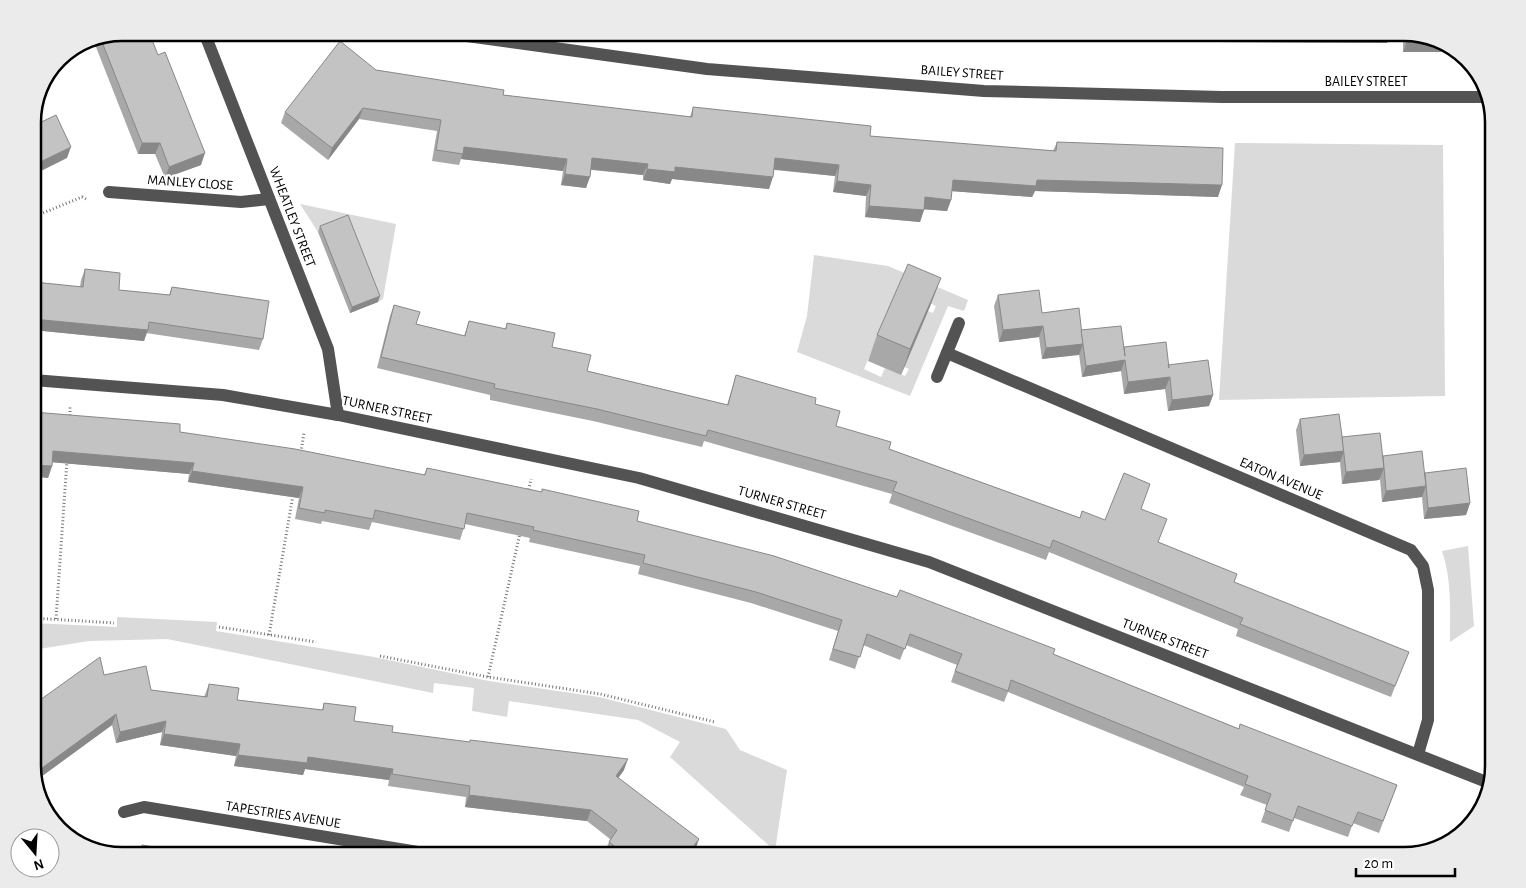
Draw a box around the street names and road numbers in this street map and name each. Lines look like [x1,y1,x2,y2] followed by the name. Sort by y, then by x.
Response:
[920,63,1004,83] street label: BAILEY STREET
[1324,75,1408,89] street label: BAILEY STREET
[266,165,318,269] street label: WHEATLEY STREET
[147,173,234,193] street label: MANLEY CLOSE
[341,394,433,426] street label: TURNER STREET
[1237,455,1325,503] street label: EATON AVENUE
[736,484,828,522] street label: TURNER STREET
[1120,616,1210,662] street label: TURNER STREET
[225,799,342,831] street label: TAPESTRIES AVENUE

